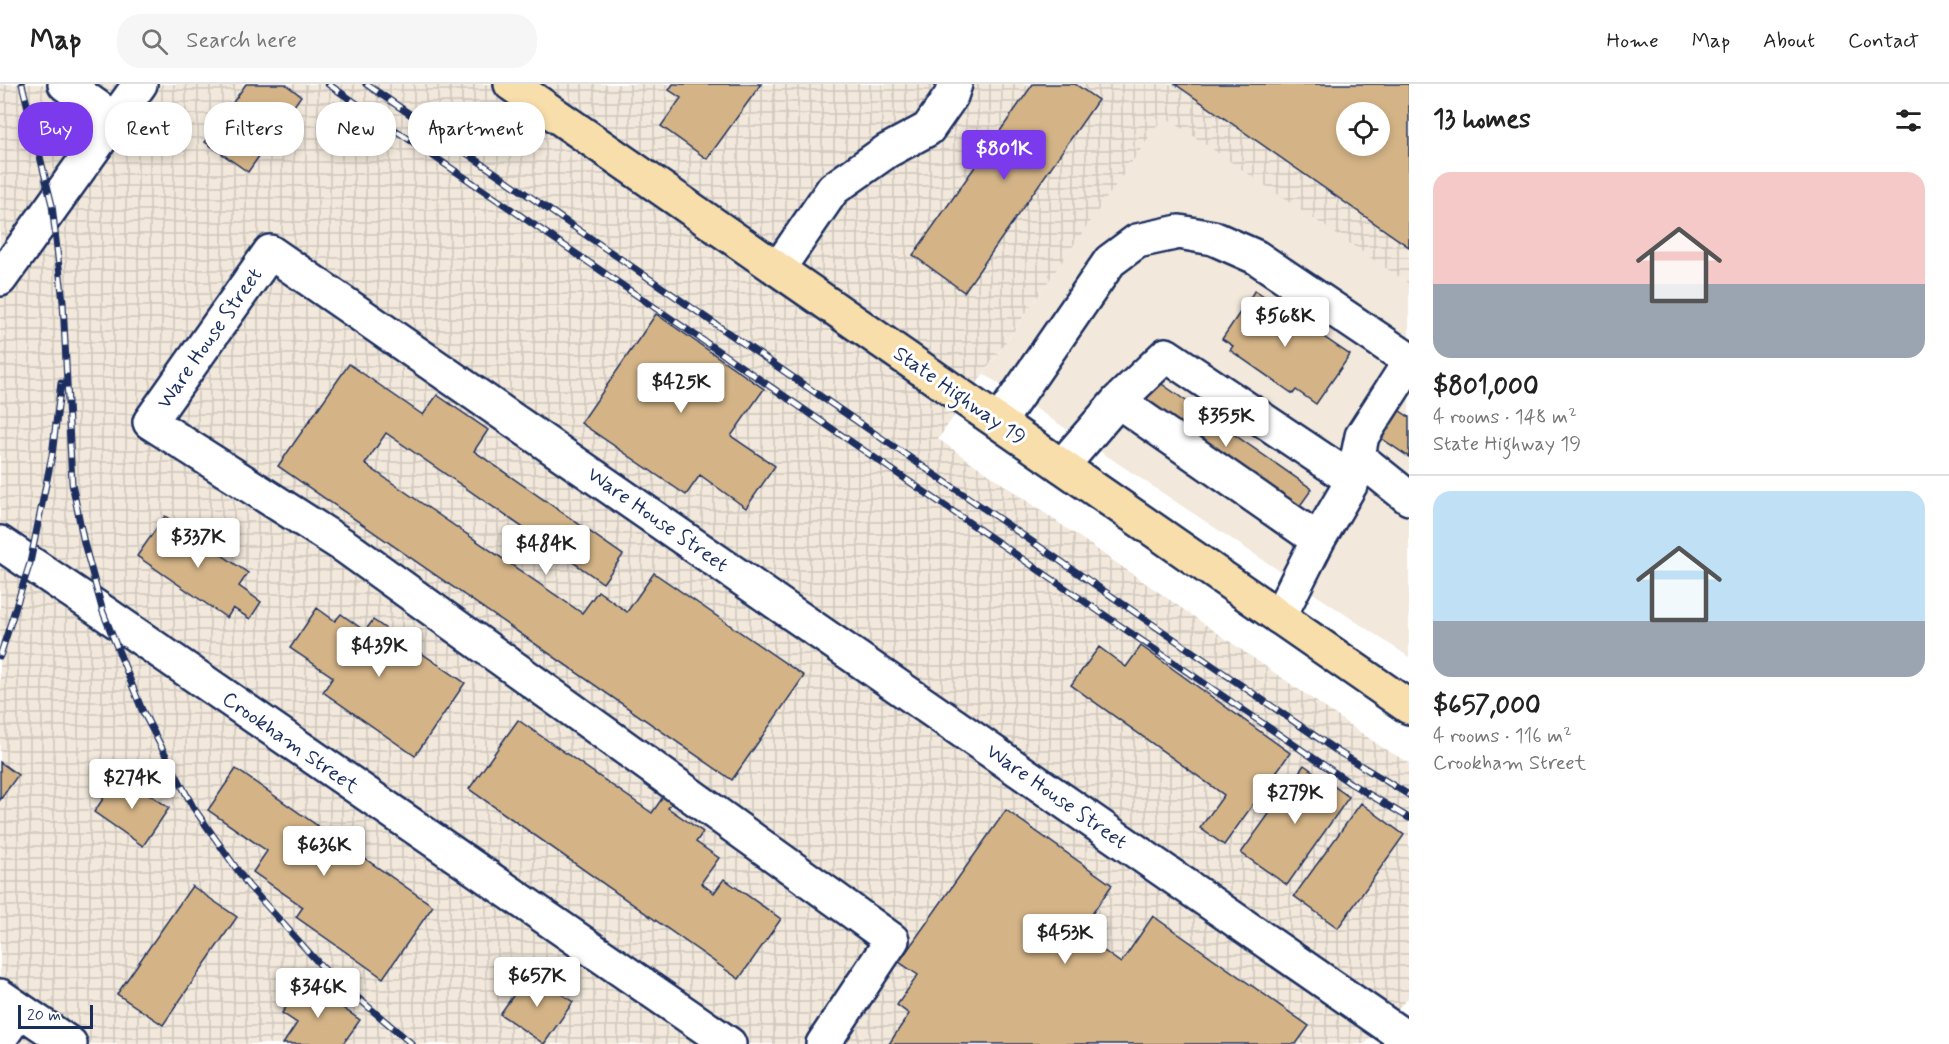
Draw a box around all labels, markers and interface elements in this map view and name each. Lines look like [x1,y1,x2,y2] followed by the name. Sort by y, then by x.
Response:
[117,14,537,68] search box
[30,23,81,60] text: Map
[138,25,171,58] icon: search
[186,27,297,55] text: Search here
[1607,27,1659,55] text: Home
[1692,27,1730,55] text: Map
[1763,27,1815,55] text: About
[1848,27,1919,55] text: Contact
[18,102,93,156] chip: Buy
[105,102,192,156] chip: Rent
[204,102,304,156] chip: Filters
[316,102,396,156] chip: New
[408,102,545,156] chip: Apartment
[1336,102,1390,156] map controls
[1336,102,1390,156] button: locate
[1433,103,1531,137] text: 13 homes
[1892,104,1925,137] icon: filters
[962,130,1046,181] pin: $801K
[976,136,1032,163] text: $801K
[1625,211,1733,319] icon: home
[151,262,269,415] street label: Ware House Street
[1243,297,1327,348] pin: $568K
[1255,303,1315,330] text: $568K
[887,340,1031,454] street label: State Highway 19
[639,363,723,414] pin: $425K
[651,369,711,396] text: $425K
[1433,370,1539,404] text: $801,000
[1184,397,1268,448] pin: $355K
[1198,403,1254,430] text: $355K
[1433,404,1577,431] text: 4 rooms · 148 m²
[1433,431,1581,458] text: State Highway 19
[581,461,734,579] street label: Ware House Street
[156,518,240,569] pin: $337K
[171,524,225,551] text: $337K
[504,525,588,576] pin: $484K
[1625,530,1733,638] icon: home
[516,531,576,558] text: $484K
[337,627,421,678] pin: $439K
[351,633,407,660] text: $439K
[216,685,365,801] street label: Crookham Street
[1433,689,1541,723] text: $657,000
[1433,723,1572,750] text: 4 rooms · 116 m²
[980,738,1133,856] street label: Ware House Street
[1433,750,1586,777] text: Crookham Street
[90,759,174,810] pin: $274K
[103,765,161,792] text: $274K
[1253,774,1337,825] pin: $279K
[1267,780,1323,807] text: $279K
[282,826,366,877] pin: $636K
[297,832,351,859] text: $636K
[1023,914,1107,965] pin: $453K
[1037,920,1093,947] text: $453K
[495,957,579,1008] pin: $657K
[508,963,566,990] text: $657K
[276,968,360,1019] pin: $346K
[290,974,346,1001] text: $346K
[18,1002,93,1030] scale bar
[27,1005,61,1026] text: 20 m

